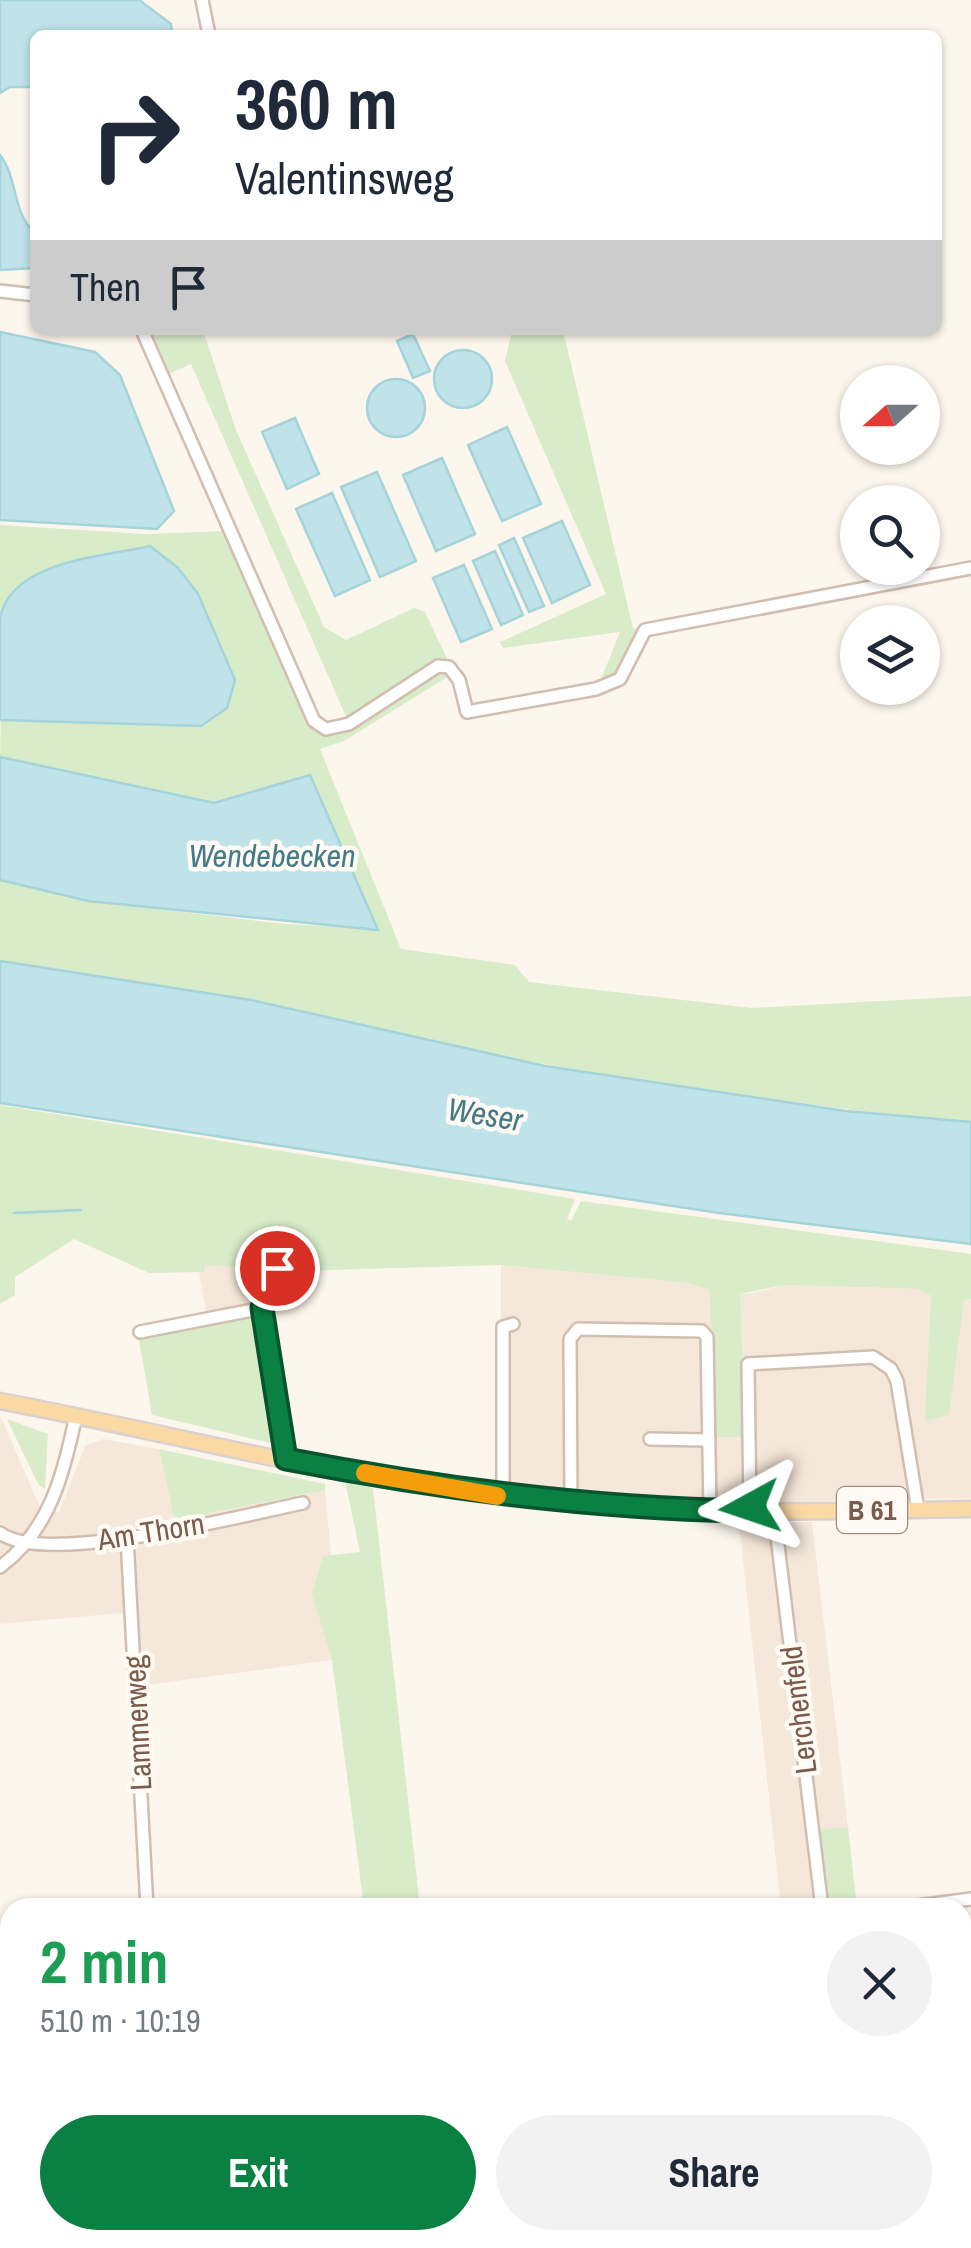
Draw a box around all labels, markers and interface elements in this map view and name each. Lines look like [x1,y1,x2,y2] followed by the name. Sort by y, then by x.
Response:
[235,57,398,151] text: 360 m
[70,70,200,200] icon: right
[235,147,454,208] text: Valentinsweg
[161,260,216,315] icon: arrive
[70,262,141,313] text: Then
[840,365,940,465] north arrow
[840,365,940,705] map controls
[840,485,940,585] button: search
[840,605,940,705] button: layers
[188,834,356,877] water label: Wendebecken
[444,1087,527,1141] water label: Weser
[235,1226,320,1311] pin
[250,1241,305,1296] icon: arrive
[698,1455,802,1559] position arrow
[837,1487,907,1533] road number: B 61
[94,1503,207,1559] street label: Am Thorn
[770,1644,826,1776] street label: Lerchenfeld
[113,1654,161,1792] street label: Lammerweg
[40,1921,169,2002] text: 2 min
[827,1931,932,2036] button: close
[40,1999,200,2042] text: 510 m · 10:19
[40,2115,476,2230] button: Exit
[496,2115,932,2230] button: Share

